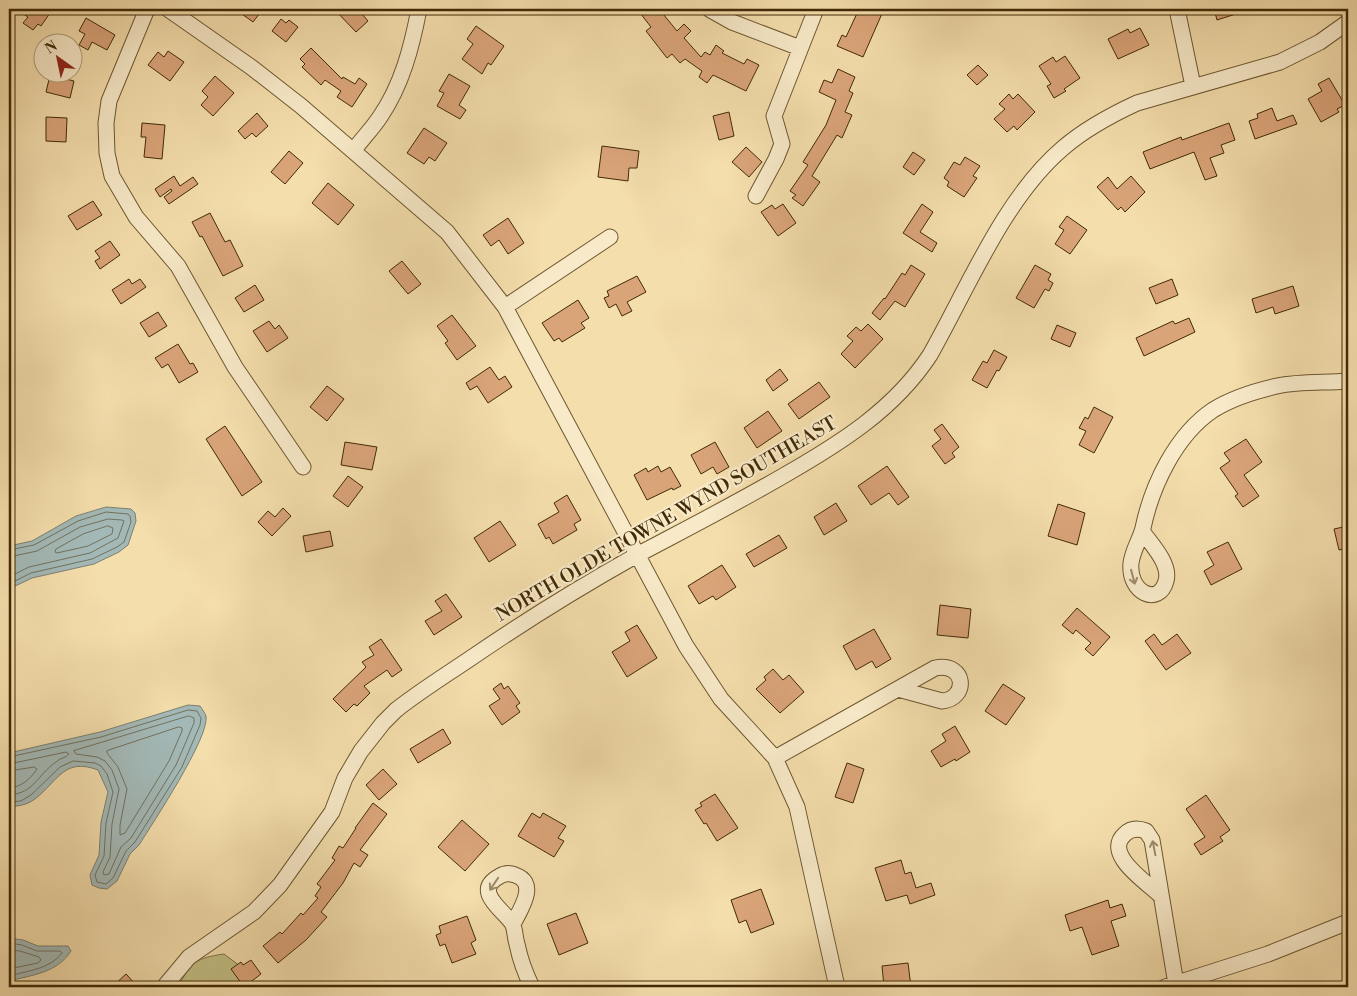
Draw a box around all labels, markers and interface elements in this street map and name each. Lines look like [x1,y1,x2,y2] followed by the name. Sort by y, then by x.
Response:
[32,32,82,82] north arrow
[42,37,61,59] text: N
[491,411,841,627] street label: NORTH OLDE TOWNE WYND SOUTHEAST
[1128,569,1138,585] one-way arrow
[1149,840,1158,856] one-way arrow
[489,876,499,890] one-way arrow

